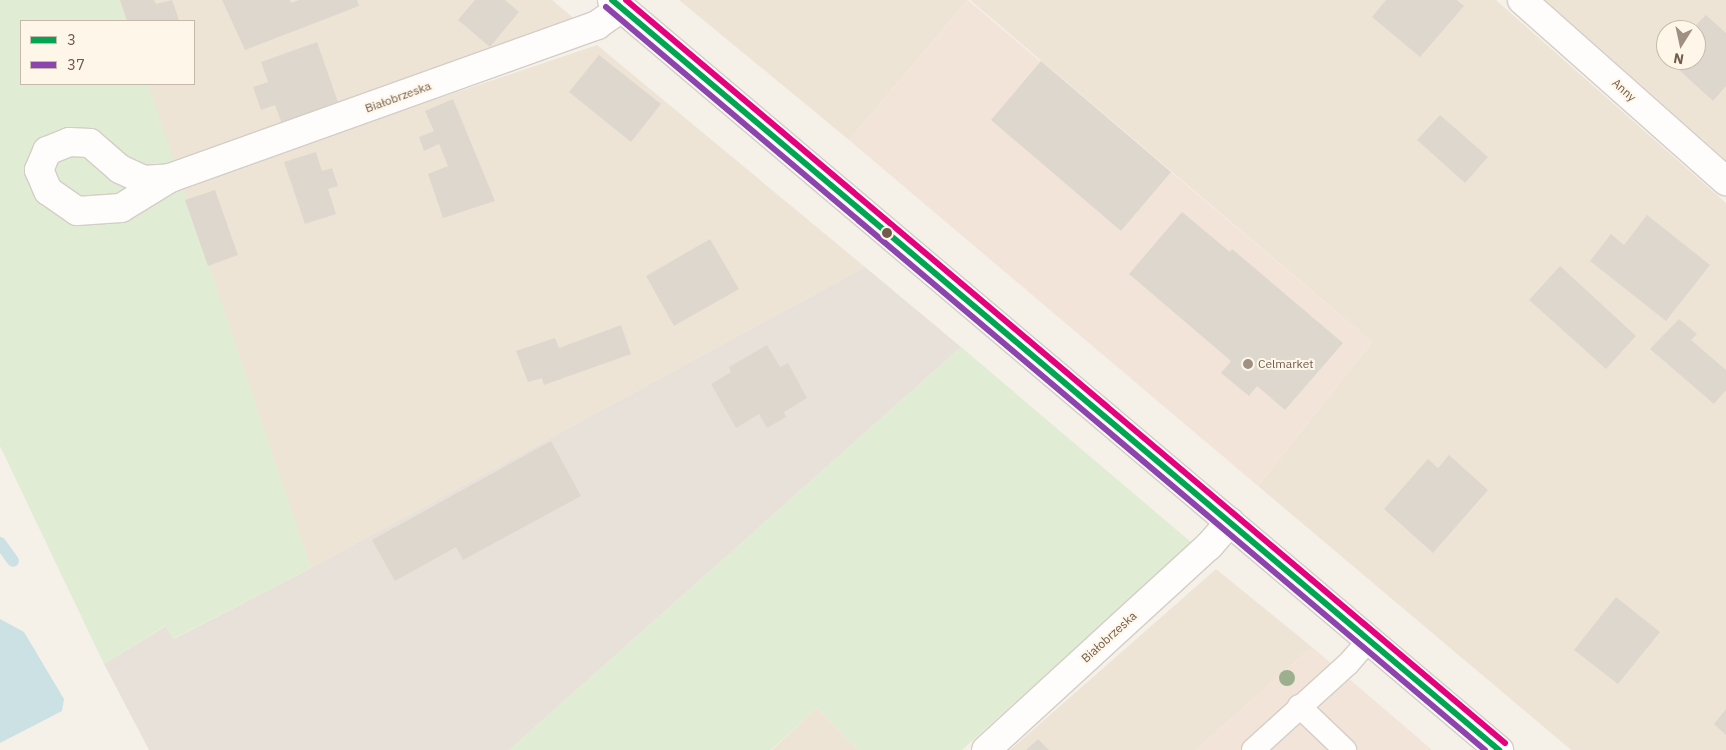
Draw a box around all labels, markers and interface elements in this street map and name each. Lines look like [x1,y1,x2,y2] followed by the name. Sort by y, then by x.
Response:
[20,20,195,85] legend
[1656,20,1706,70] north arrow
[67,30,76,49] text: 3
[1672,49,1685,69] text: N
[67,55,85,74] text: 37
[1609,76,1639,104] street label: Anny
[363,78,433,116] street label: Białobrzeska
[882,228,892,238] unlabelled marker
[1258,357,1314,371] place label: Celmarket
[1242,358,1254,370] marker: Celmarket
[1078,608,1140,666] street label: Białobrzeska

